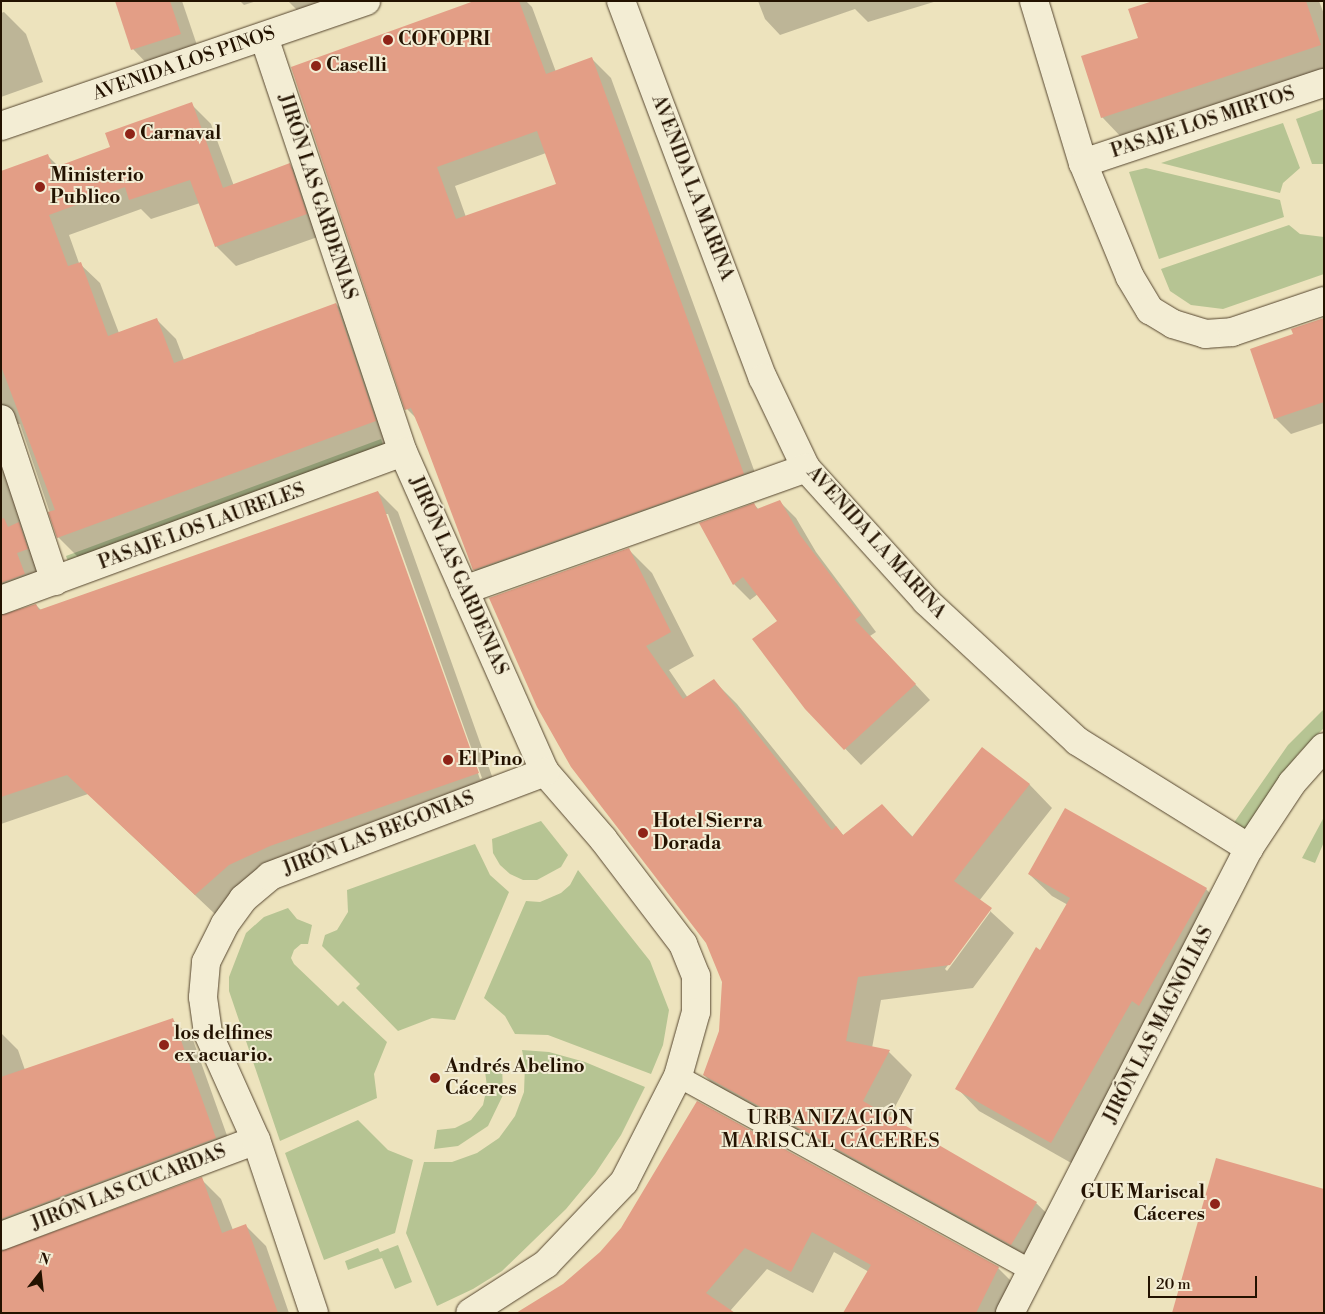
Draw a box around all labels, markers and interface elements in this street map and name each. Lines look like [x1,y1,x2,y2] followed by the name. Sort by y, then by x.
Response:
[90,22,278,106] street label: AVENIDA LOS PINOS
[398,29,490,51] place label: COFOPRI
[382,34,394,46] marker: COFOPRI
[326,55,387,77] place label: Caselli
[310,60,322,72] marker: Caselli
[1108,82,1298,164] street label: PASAJE LOS MIRTOS
[273,91,361,303] street label: JIRÓN LAS GARDENIAS
[646,92,738,284] street label: AVENIDA LA MARINA
[140,123,221,145] place label: Carnaval
[124,128,136,140] marker: Carnaval
[50,165,144,209] place label: Ministerio Publico
[34,181,46,193] marker: Ministerio Publico
[802,462,950,624] street label: AVENIDA LA MARINA
[404,473,512,679] street label: JIRÓN LAS GARDENIAS
[96,479,308,575] street label: PASAJE LOS LAURELES
[458,749,523,771] place label: El Pino
[442,754,454,766] marker: El Pino
[280,787,478,881] street label: JIRÓN LAS BEGONIAS
[653,811,763,855] place label: Hotel Sierra Dorada
[637,827,649,839] marker: Hotel Sierra Dorada
[1099,923,1219,1127] street label: JIRÓN LAS MAGNOLIAS
[174,1023,273,1067] place label: los delfines ex acuario.
[158,1039,170,1051] marker: los delfines ex acuario.
[445,1056,585,1100] place label: Andrés Abelino Cáceres
[429,1072,441,1084] marker: Andrés Abelino Cáceres
[719,1107,943,1154] district label: URBANIZACIÓN MARISCAL CÁCERES
[28,1140,230,1236] street label: JIRÓN LAS CUCARDAS
[1081,1182,1205,1226] place label: GUE Mariscal Cáceres
[1209,1198,1221,1210] marker: GUE Mariscal Cáceres
[15,1249,65,1299] north arrow
[36,1249,52,1270] text: N
[1150,1266,1259,1298] scale bar
[1156,1275,1191,1294] text: 20 m

